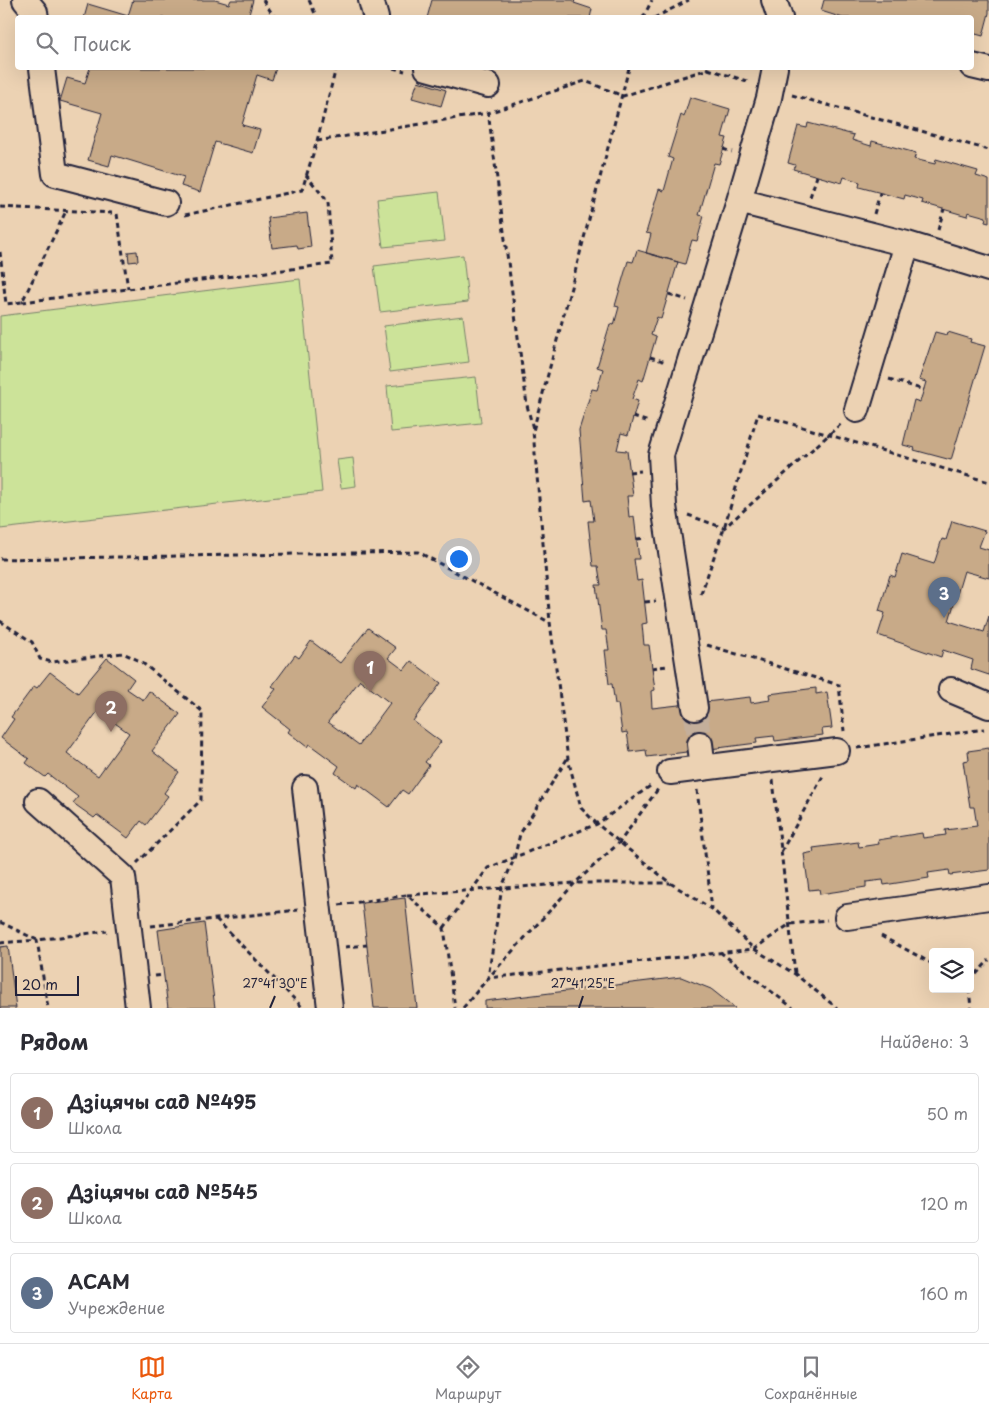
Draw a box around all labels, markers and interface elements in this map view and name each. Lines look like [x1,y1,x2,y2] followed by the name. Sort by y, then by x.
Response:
[15,15,974,70] search box
[33,29,61,57] icon: search
[73,29,131,57] text: Поиск
[446,546,472,572] your location
[928,577,960,618] pin: 3
[354,651,386,692] pin: 1
[95,691,127,732] pin: 2
[929,948,974,993] map controls
[929,948,974,993] button: layers
[15,973,79,996] scale bar
[22,974,58,995] text: 20 m
[243,974,307,992] text: 27°41'30"E
[551,974,615,992] text: 27°41'25"E
[20,1025,88,1057] text: Рядом
[880,1029,969,1053] text: Найдено: 3
[68,1087,257,1115] text: Дзіцячы сад №495
[33,1101,41,1125] text: 1
[927,1101,968,1125] text: 50 m
[68,1115,122,1139] text: Школа
[68,1177,258,1205] text: Дзіцячы сад №545
[31,1191,43,1215] text: 2
[921,1191,968,1215] text: 120 m
[68,1205,122,1229] text: Школа
[68,1267,130,1295] text: АСАМ
[32,1281,42,1305] text: 3
[920,1281,968,1305] text: 160 m
[68,1295,165,1319] text: Учреждение
[131,1353,172,1404] tab: Карта
[435,1353,501,1404] tab: Маршрут
[764,1353,858,1404] tab: Сохранённые

